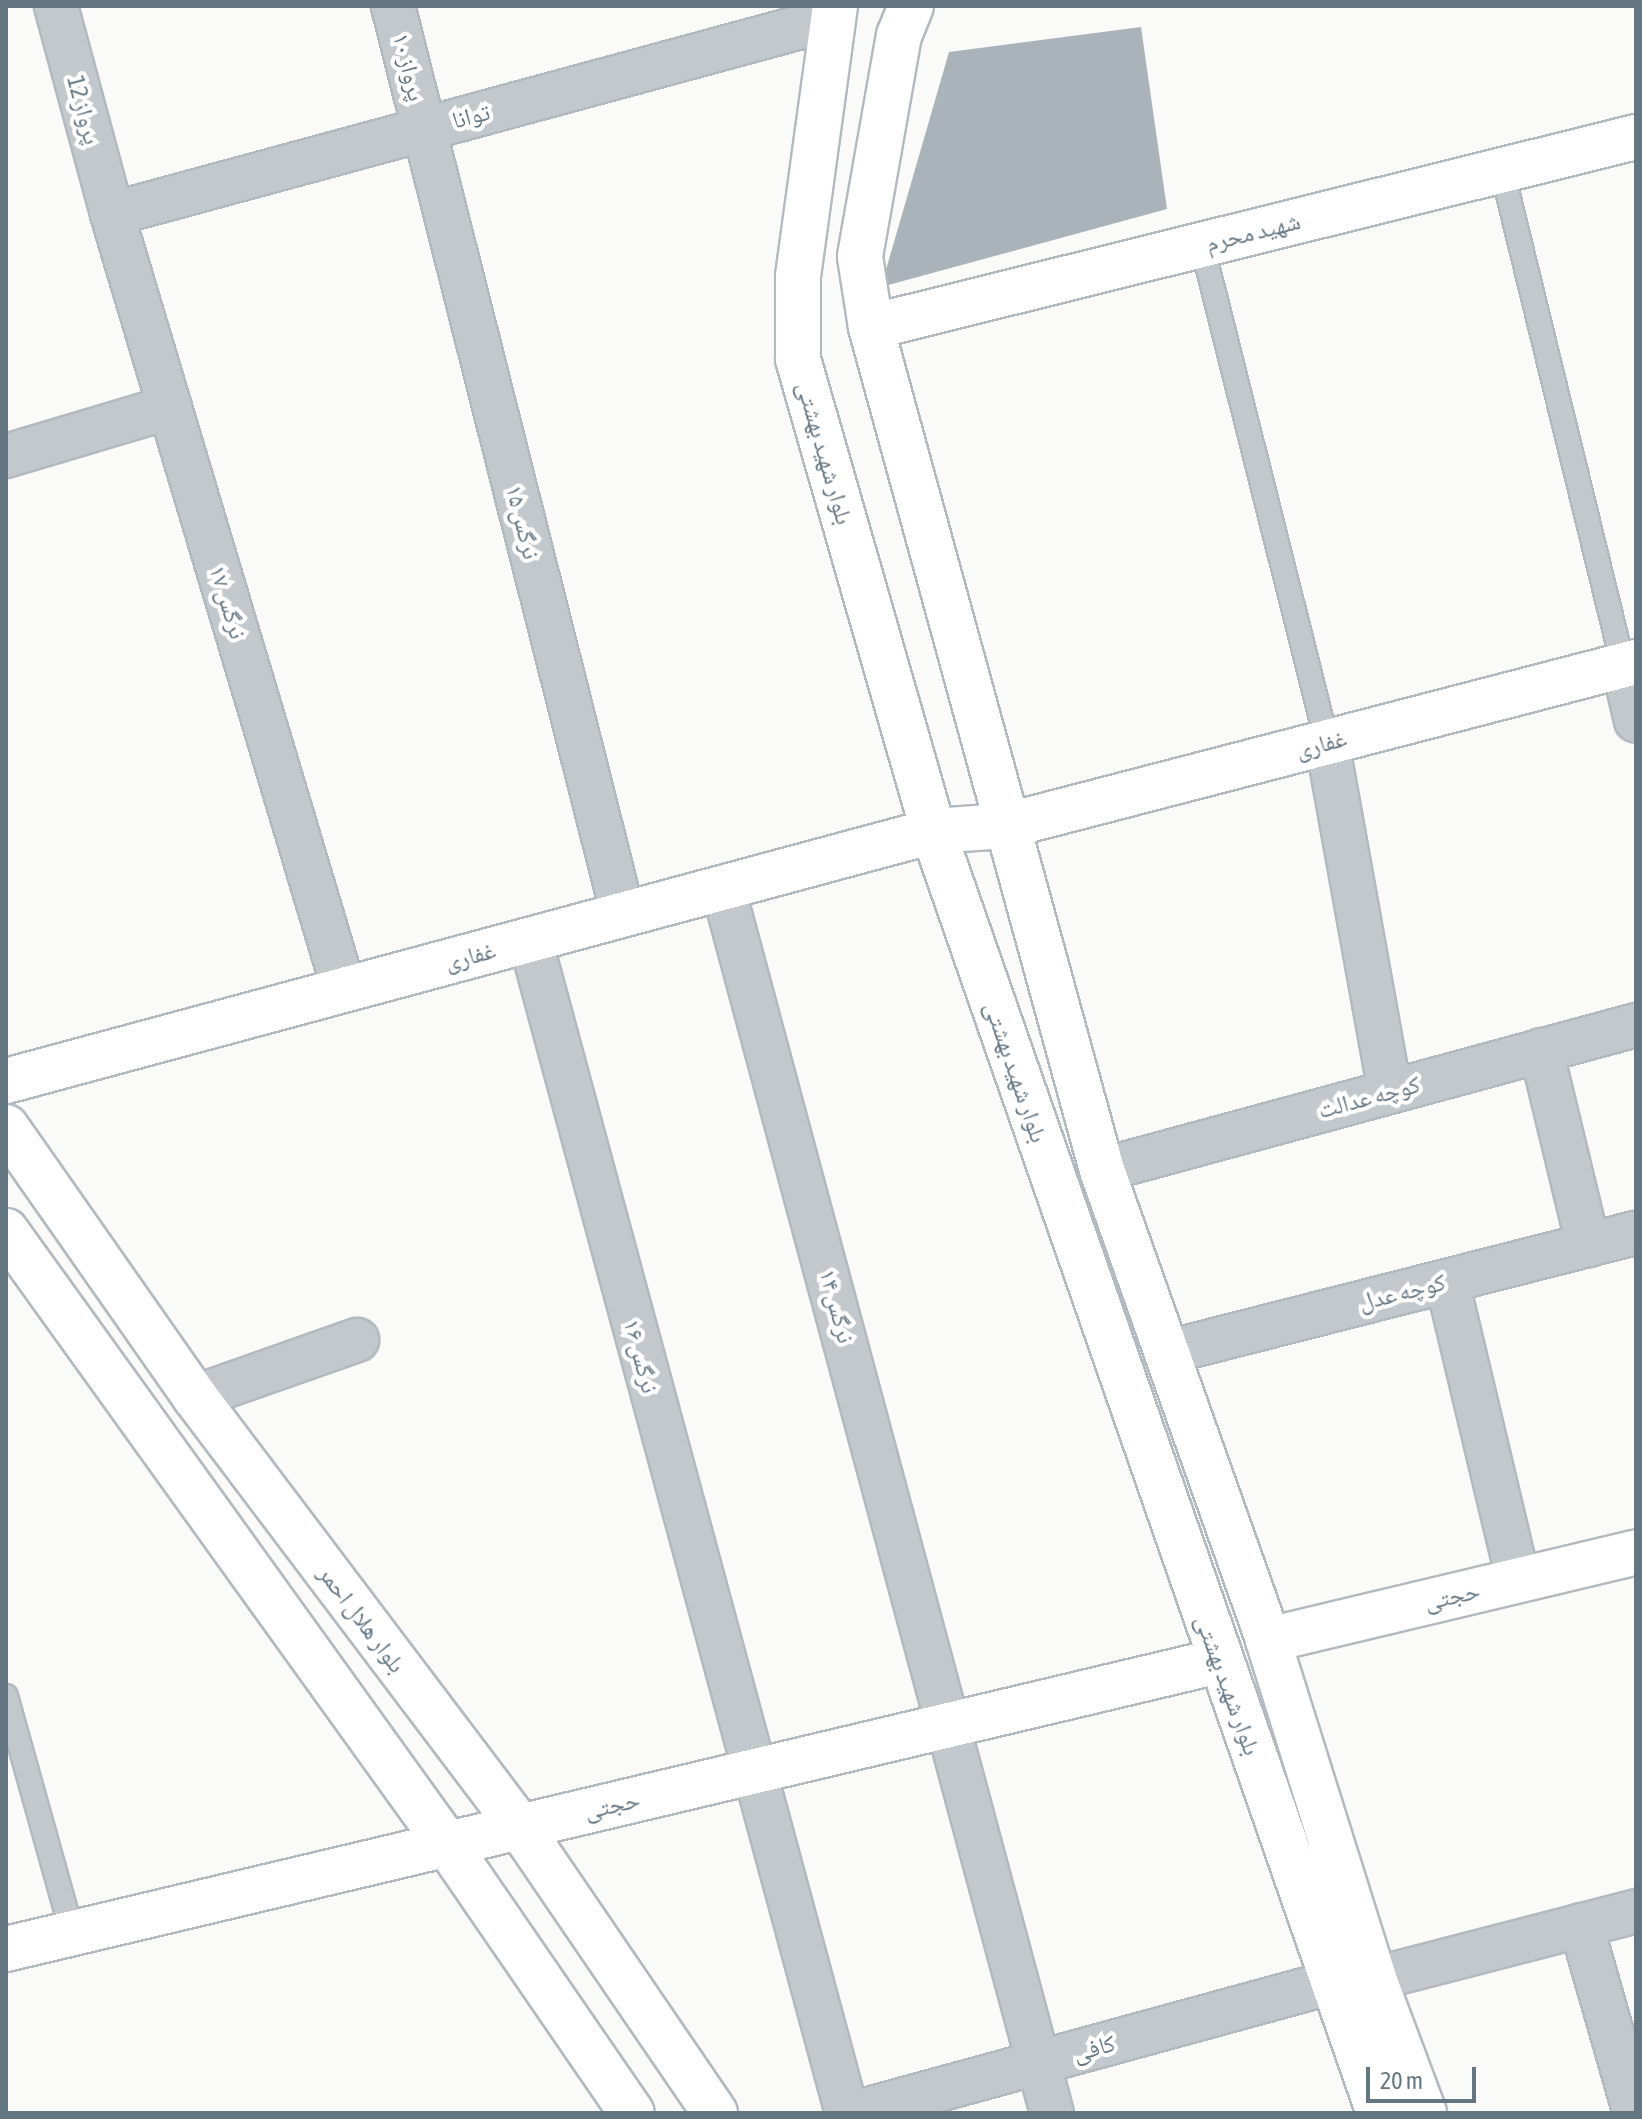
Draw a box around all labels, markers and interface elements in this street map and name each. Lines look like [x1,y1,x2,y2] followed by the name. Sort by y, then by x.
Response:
[387,30,431,104] street label: پرواز ۱۰
[61,72,107,148] street label: پرواز 12
[449,97,493,135] street label: توانا
[1203,206,1303,258] street label: شهید محرم
[791,378,859,528] street label: بلوار شهید بهشتی
[500,482,546,562] street label: نرگس ۱۵
[203,562,253,642] street label: نرگس ۱۷
[1292,723,1350,765] street label: غفاری
[441,935,499,977] street label: غفاری
[978,998,1054,1146] street label: بلوار شهید بهشتی
[1315,1070,1423,1124] street label: کوچه عدالت
[813,1266,861,1346] street label: نرگس ۱۴
[1356,1267,1448,1317] street label: کوچه عدل
[617,1316,665,1396] street label: نرگس ۱۶
[312,1560,412,1678] street label: بلوار هلال احمر
[1421,1576,1483,1616] street label: حجتی
[1189,1611,1267,1759] street label: بلوار شهید بهشتی
[581,1785,643,1825] street label: حجتی
[1070,2029,1118,2067] street label: کافی
[1370,2051,1480,2101] scale bar
[1380,2067,1423,2094] text: 20 m

